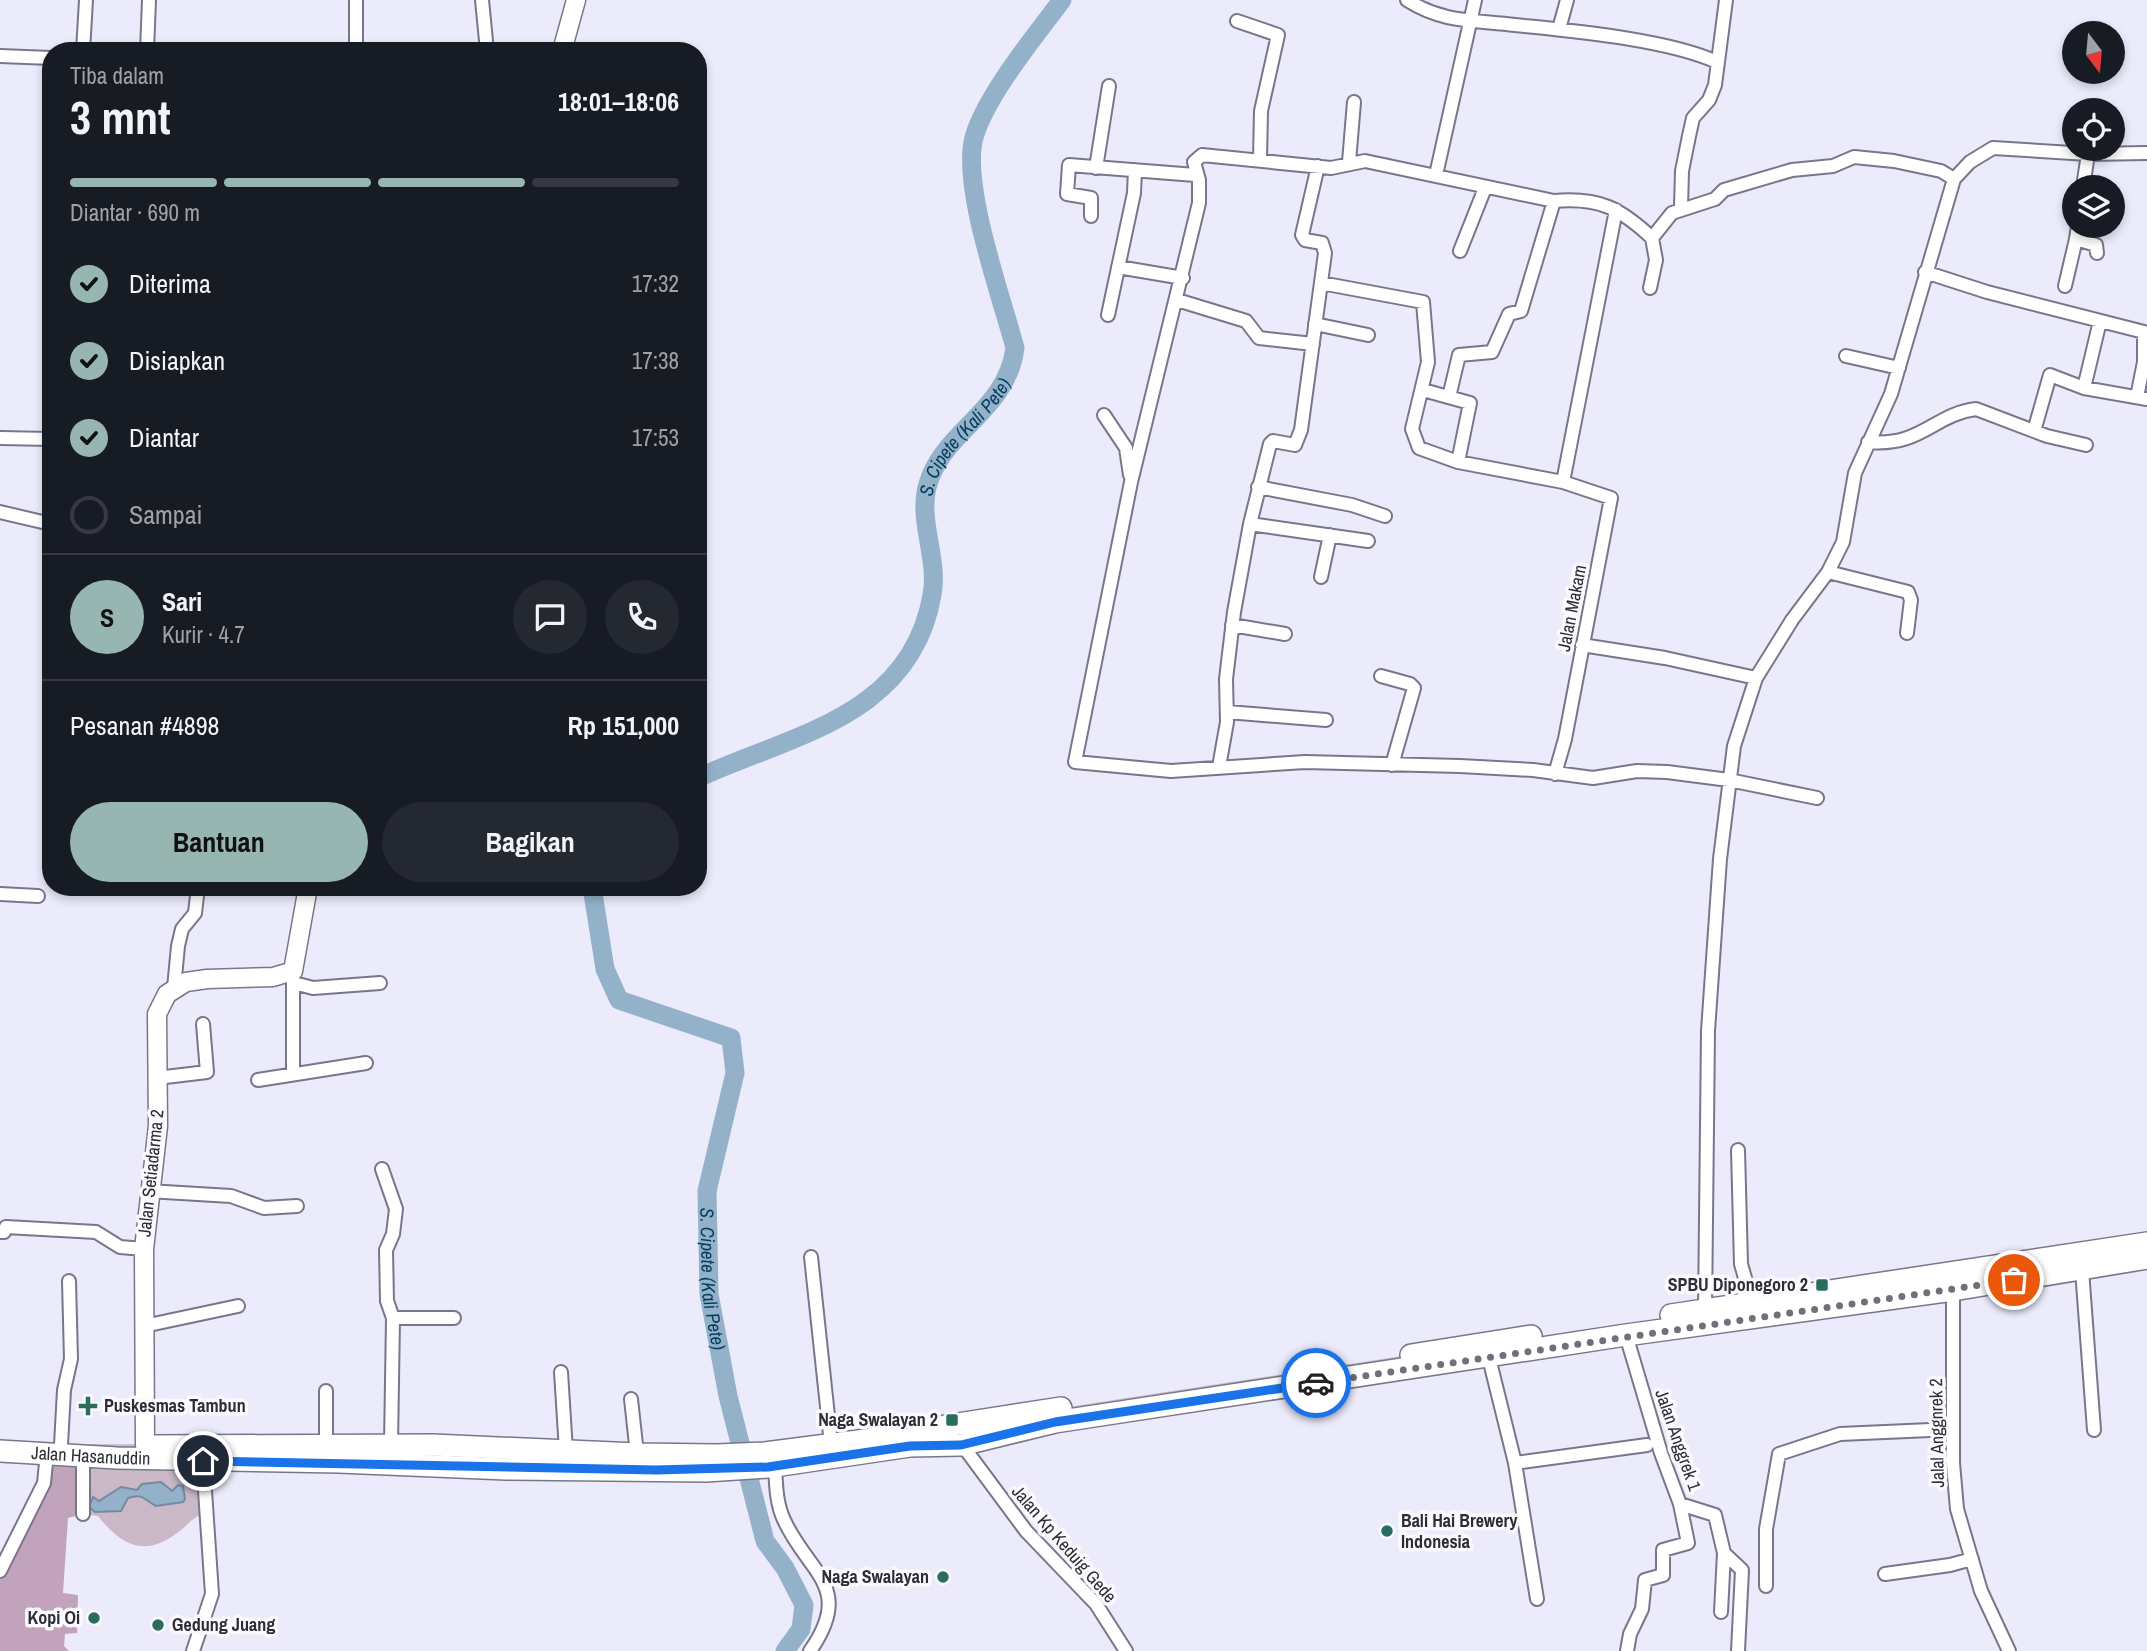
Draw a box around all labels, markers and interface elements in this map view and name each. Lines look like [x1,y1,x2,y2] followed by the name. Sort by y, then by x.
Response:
[2062,21,2124,84] north arrow
[2062,21,2125,238] map controls
[70,60,164,91] text: Tiba dalam
[558,84,679,119] text: 18:01–18:06
[70,86,171,148] text: 3 mnt
[2062,98,2125,161] button: locate
[2062,175,2125,238] button: layers
[70,197,200,228] text: Diantar · 690 m
[70,265,108,303] icon: check
[129,266,211,301] text: Diterima
[632,268,679,299] text: 17:32
[70,342,108,380] icon: check
[129,343,225,378] text: Disiapkan
[632,345,679,376] text: 17:38
[913,373,1017,498] water label: S. Cipete (Kali Pete)
[70,419,108,457] icon: check
[129,420,199,455] text: Diantar
[632,422,679,453] text: 17:53
[129,497,202,532] text: Sampai
[1551,562,1592,653] street label: Jalan Makam
[513,580,587,654] button: chat
[605,580,679,654] button: phone
[162,584,202,619] text: Sari
[100,600,114,635] text: S
[162,619,245,650] text: Kurir · 4.7
[70,708,219,743] text: Pesanan #4898
[568,708,679,743] text: Rp 151,000
[70,802,368,882] button: Bantuan
[382,802,679,882] button: Bagikan
[131,1108,170,1238] street label: Jalan Setiadarma 2
[694,1207,732,1352] water label: S. Cipete (Kali Pete)
[1984,1250,2044,1310] pin
[1995,1261,2033,1299] icon: bag
[1668,1272,1808,1297] place label: SPBU Diponegoro 2
[1814,1277,1830,1293] marker: SPBU Diponegoro 2
[1281,1348,1351,1418] courier
[1297,1364,1335,1402] icon: car
[1923,1378,1950,1488] street label: Jalal Anggnrek 2
[1649,1386,1708,1495] street label: Jalan Anggrek 1
[104,1393,246,1418] place label: Puskesmas Tambun
[78,1396,98,1416] marker: Puskesmas Tambun
[818,1407,938,1432] place label: Naga Swalayan 2
[944,1412,960,1428] marker: Naga Swalayan 2
[173,1431,233,1491] pin
[31,1440,151,1471] street label: Jalan Hasanuddin
[184,1442,222,1480] icon: home
[1006,1479,1123,1608] street label: Jalan Kp Keduig Gede
[1401,1508,1518,1554] place label: Bali Hai Brewery Indonesia
[1379,1523,1395,1539] marker: Bali Hai Brewery Indonesia
[822,1564,929,1589] place label: Naga Swalayan
[935,1569,951,1585] marker: Naga Swalayan
[28,1605,80,1630] place label: Kopi Oi
[86,1610,102,1626] marker: Kopi Oi
[172,1612,275,1637] place label: Gedung Juang
[150,1617,166,1633] marker: Gedung Juang

